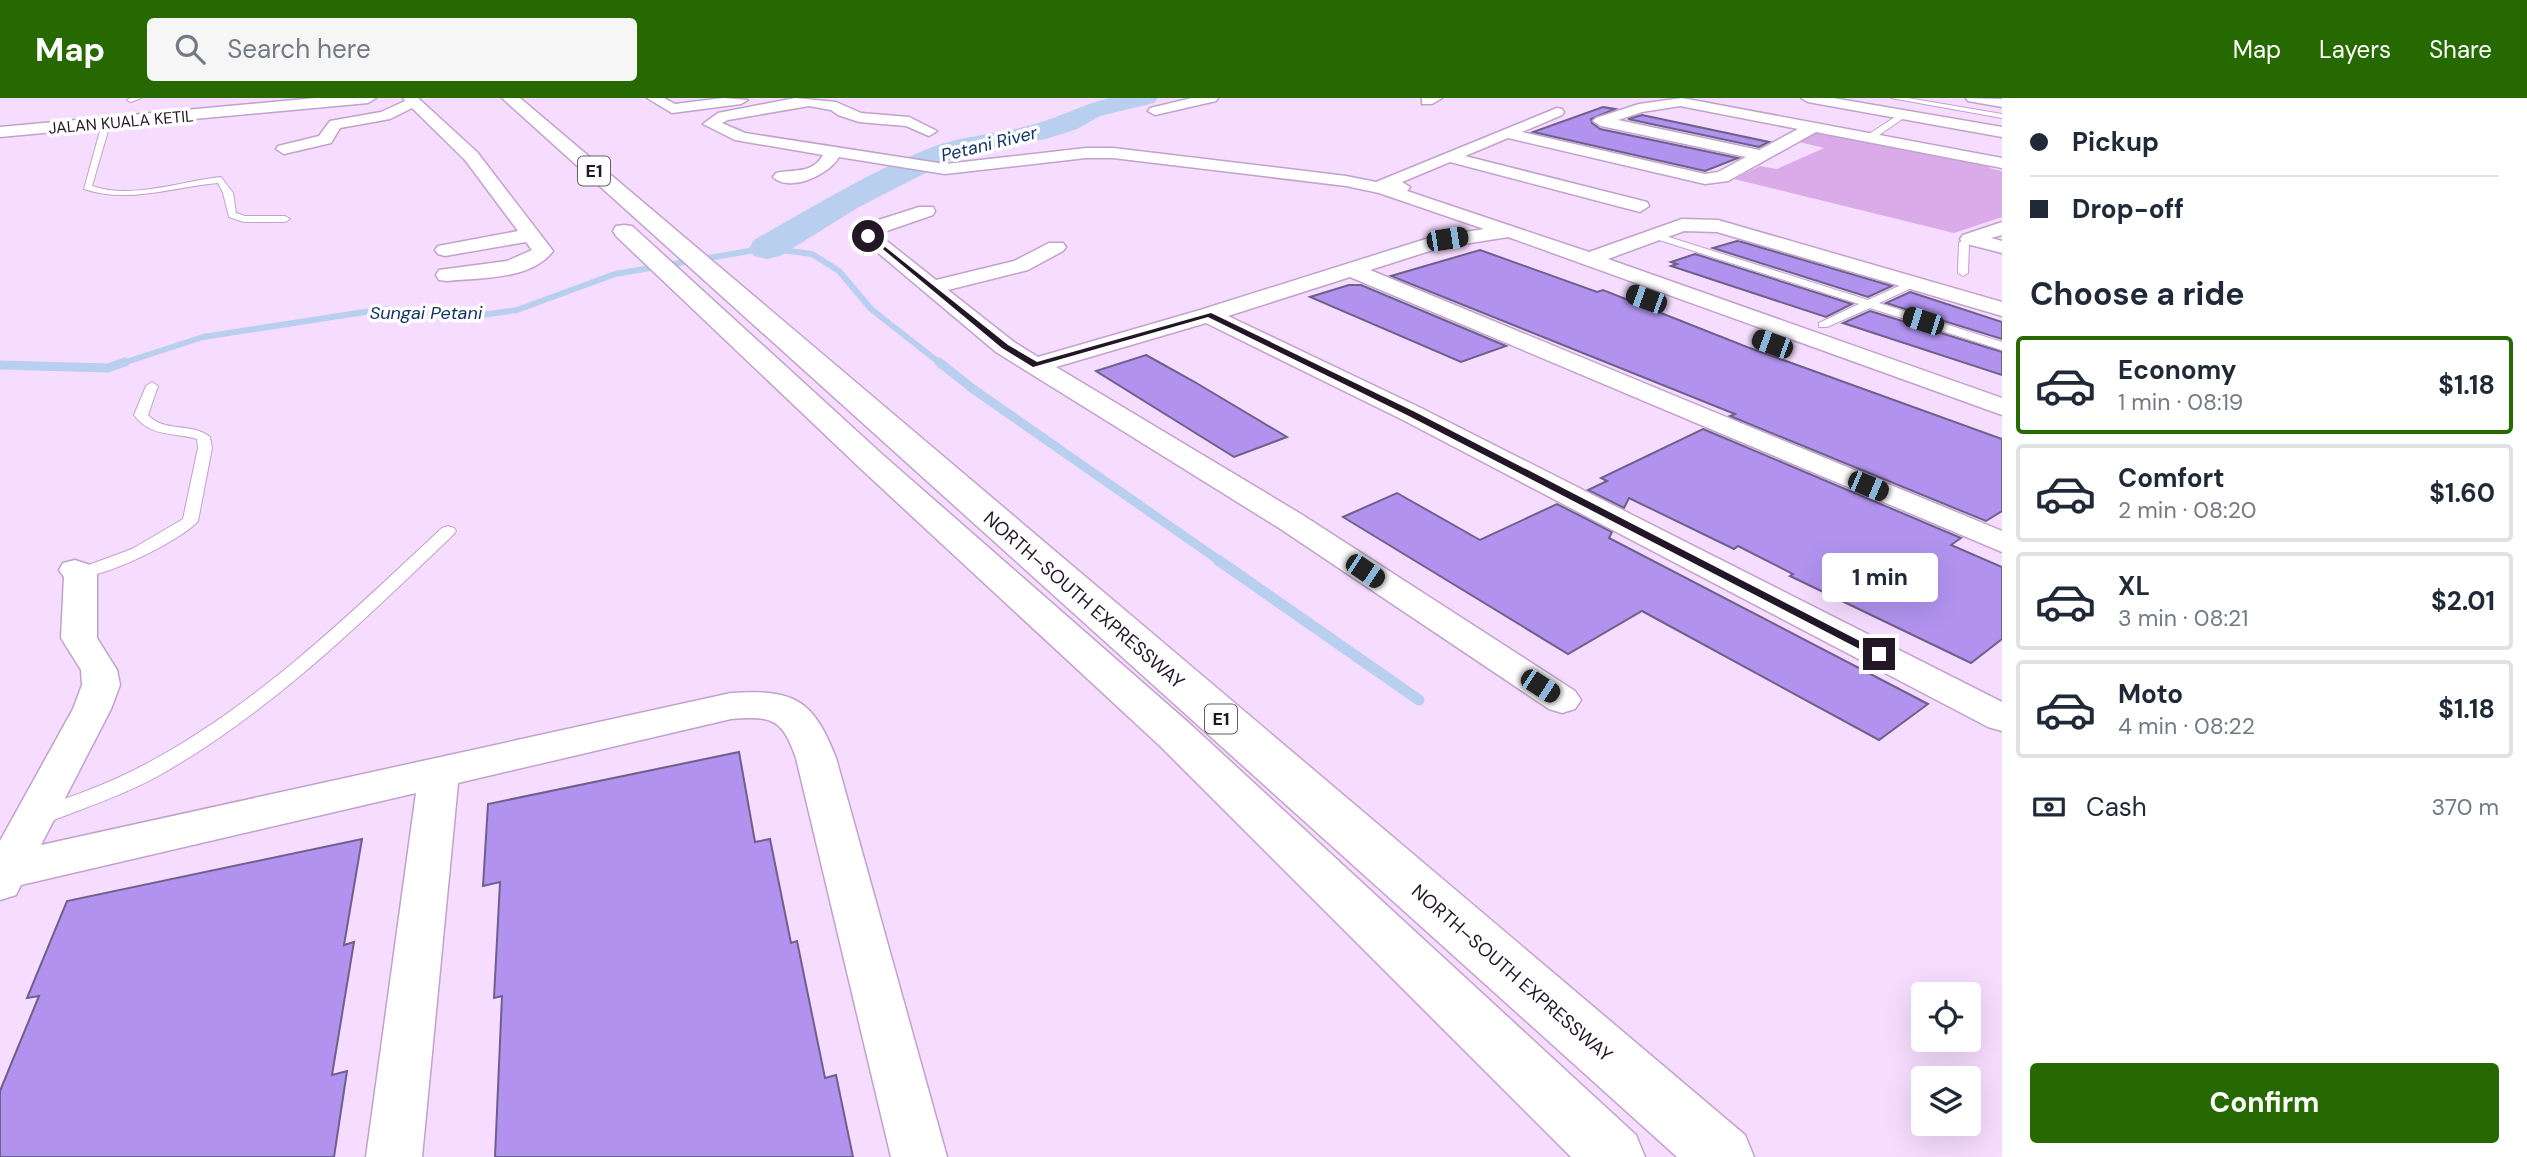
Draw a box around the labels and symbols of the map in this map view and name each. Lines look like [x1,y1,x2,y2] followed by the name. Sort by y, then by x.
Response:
[48,105,194,139] street label: JALAN KUALA KETIL
[938,120,1041,168] water label: Petani River
[578,156,610,186] road number: E1
[852,220,884,252] route start
[1425,225,1470,253] car
[1623,282,1670,316] car
[370,301,483,325] water label: Sungai Petani
[1900,305,1947,337] car
[1749,327,1796,361] car
[1845,468,1892,504] car
[978,506,1190,694] street label: NORTH–SOUTH EXPRESSWAY
[1342,551,1389,591] car
[1821,552,1937,602] callout: 1 min
[1863,638,1895,670] route end
[1517,666,1564,706] car
[1205,704,1237,734] road number: E1
[1406,879,1618,1067] street label: NORTH–SOUTH EXPRESSWAY

